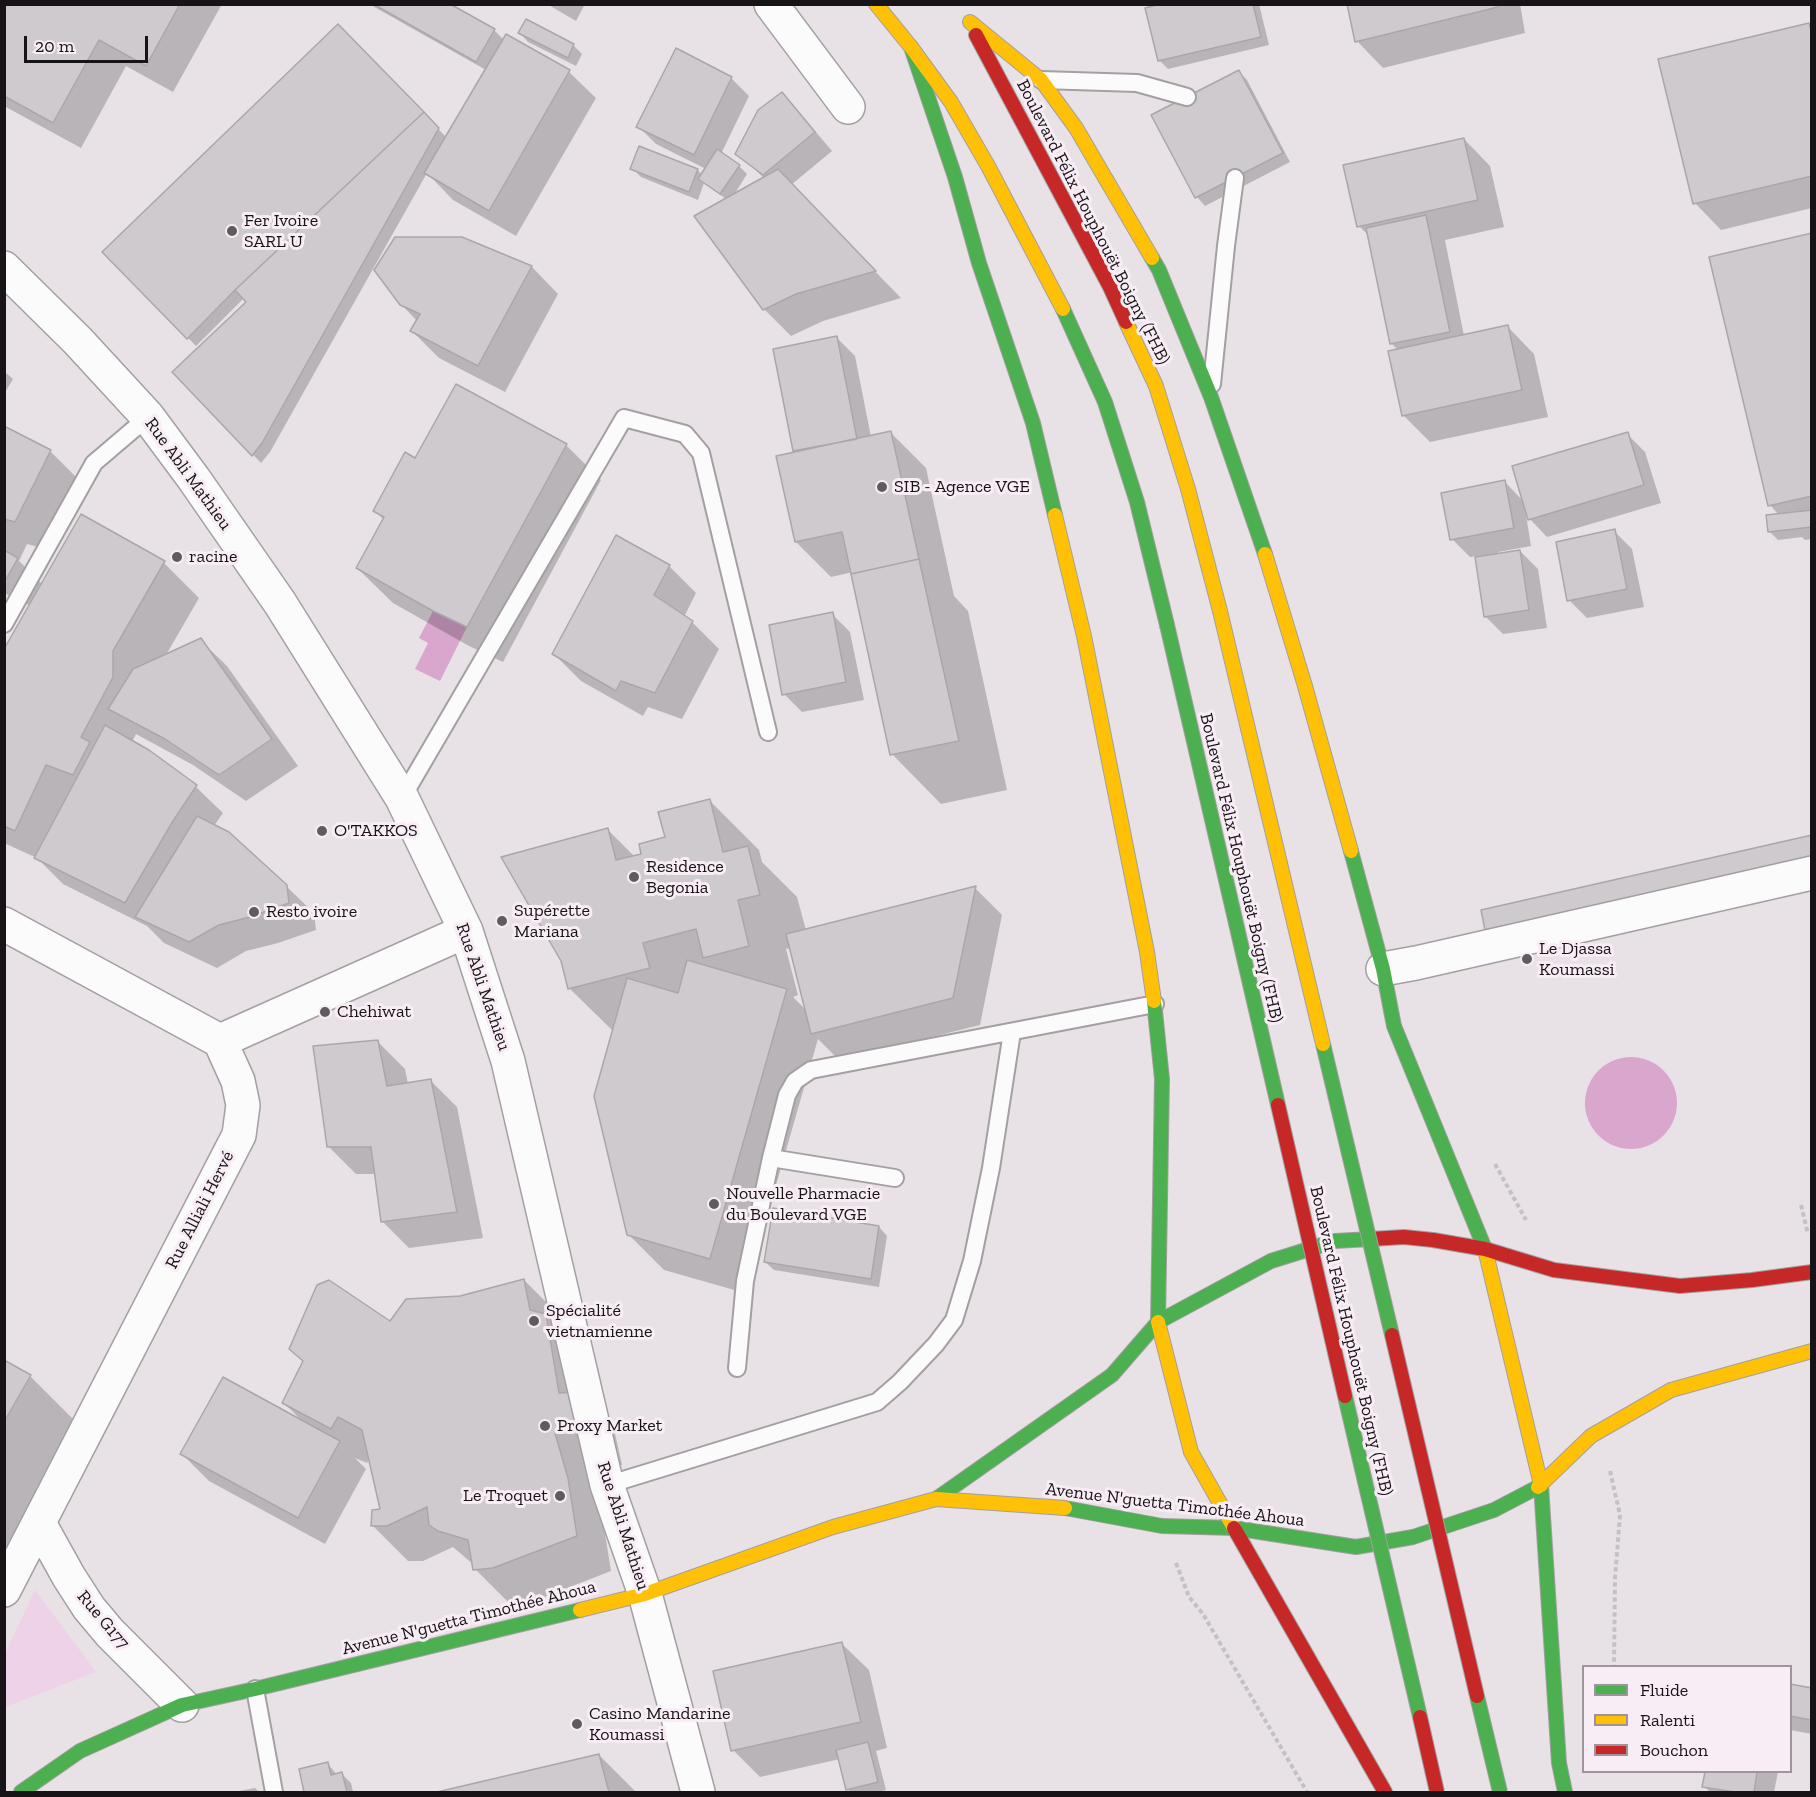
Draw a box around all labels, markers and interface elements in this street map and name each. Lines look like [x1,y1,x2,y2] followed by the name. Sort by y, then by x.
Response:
[27,24,152,62] scale bar
[35,35,74,57] text: 20 m
[1011,76,1175,368] street label: Boulevard Félix Houphouët Boigny (FHB)
[244,210,318,252] place label: Fer Ivoire SARL U
[225,224,239,238] marker: Fer Ivoire SARL U
[140,414,236,534] street label: Rue Abli Mathieu
[894,476,1030,498] place label: SIB - Agence VGE
[875,480,889,494] marker: SIB - Agence VGE
[189,546,237,568] place label: racine
[170,550,184,564] marker: racine
[1195,711,1287,1025] street label: Boulevard Félix Houphouët Boigny (FHB)
[334,820,418,842] place label: O'TAKKOS
[315,824,329,838] marker: O'TAKKOS
[646,856,724,898] place label: Residence Begonia
[627,870,641,884] marker: Residence Begonia
[514,900,590,942] place label: Supérette Mariana
[266,901,357,923] place label: Resto ivoire
[247,905,261,919] marker: Resto ivoire
[495,914,509,928] marker: Supérette Mariana
[451,920,515,1054] street label: Rue Abli Mathieu
[1539,938,1615,980] place label: Le Djassa Koumassi
[1520,952,1534,966] marker: Le Djassa Koumassi
[337,1001,411,1023] place label: Chehiwat
[318,1005,332,1019] marker: Chehiwat
[161,1148,239,1272] street label: Rue Alliali Hervé
[726,1183,880,1226] place label: Nouvelle Pharmacie du Boulevard VGE
[1305,1184,1397,1498] street label: Boulevard Félix Houphouët Boigny (FHB)
[707,1197,721,1211] marker: Nouvelle Pharmacie du Boulevard VGE
[546,1300,652,1342] place label: Spécialité vietnamienne
[527,1314,541,1328] marker: Spécialité vietnamienne
[557,1415,662,1437] place label: Proxy Market
[538,1419,552,1433] marker: Proxy Market
[592,1459,654,1593] street label: Rue Abli Mathieu
[1044,1478,1306,1532] street label: Avenue N'guetta Timothée Ahoua
[463,1485,548,1507] place label: Le Troquet
[553,1489,567,1503] marker: Le Troquet
[340,1576,598,1660] street label: Avenue N'guetta Timothée Ahoua
[72,1586,134,1654] street label: Rue G177
[1582,1665,1792,1773] legend
[1640,1679,1688,1701] text: Fluide
[589,1703,731,1746] place label: Casino Mandarine Koumassi
[1640,1709,1695,1731] text: Ralenti
[570,1717,584,1731] marker: Casino Mandarine Koumassi
[1640,1739,1708,1761] text: Bouchon

